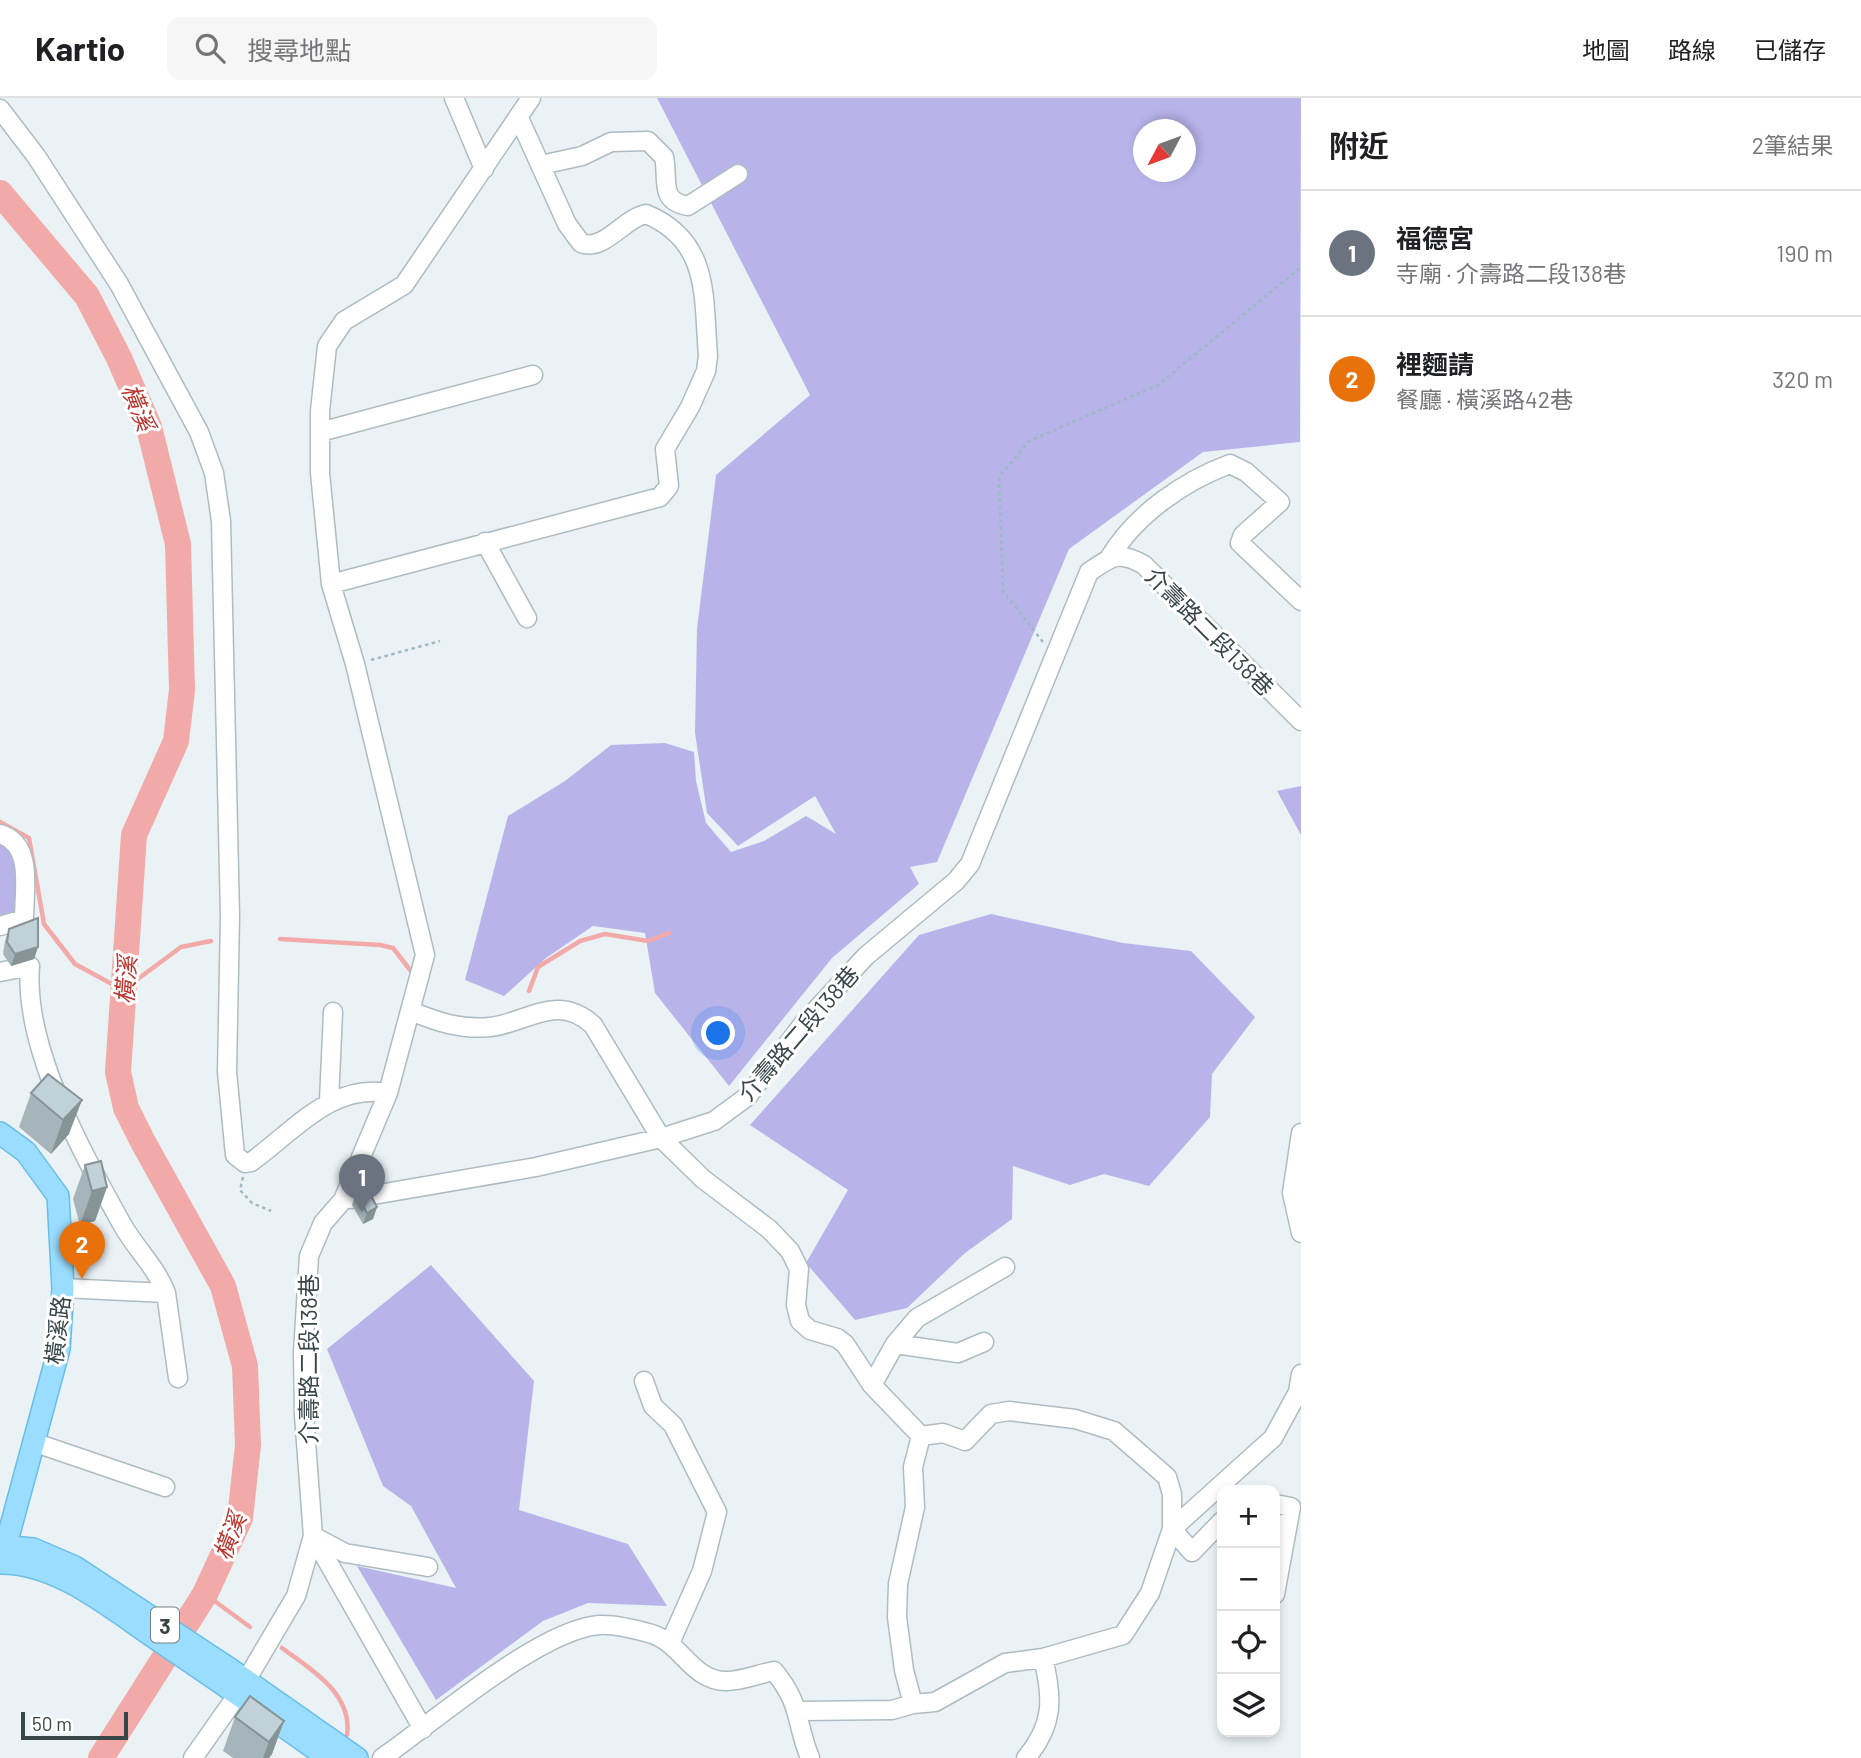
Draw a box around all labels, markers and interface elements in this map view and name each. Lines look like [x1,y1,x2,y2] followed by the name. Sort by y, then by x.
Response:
[167,17,657,80] search box
[35,28,125,68] text: Kartio
[191,29,229,67] icon: search
[247,34,351,65] text: 搜尋地點
[1582,35,1630,64] text: 地圖
[1668,35,1716,64] text: 路線
[1754,35,1826,64] text: 已儲存
[1133,119,1196,182] north arrow
[1329,127,1389,163] text: 附近
[1752,131,1833,159] text: 2筆結果
[1396,222,1474,253] text: 福德宮
[1348,239,1356,267] text: 1
[1776,239,1833,267] text: 190 m
[1396,259,1626,287] text: 寺廟 · 介壽路二段138巷
[1396,348,1474,379] text: 裡麵請
[1346,365,1358,393] text: 2
[1772,365,1833,393] text: 320 m
[117,379,163,437] water label: 橫溪
[1396,385,1573,413] text: 餐廳 · 橫溪路42巷
[1140,561,1280,701] street label: 介壽路二段138巷
[109,952,141,1005] water label: 橫溪
[732,960,864,1106] street label: 介壽路二段138巷
[701,1016,735,1050] your location
[339,1154,385,1212] pin: 1
[59,1221,105,1279] pin: 2
[294,1274,322,1444] street label: 介壽路二段138巷
[39,1294,75,1366] street label: 橫溪路
[1217,1485,1280,1737] map controls
[1217,1485,1280,1548] button: +
[207,1506,252,1564] water label: 橫溪
[1217,1548,1280,1611] button: −
[151,1608,179,1642] road number: 3
[1217,1611,1280,1674] button: locate
[1217,1674,1280,1737] button: layers
[21,1709,128,1741] scale bar
[32,1712,72,1735] text: 50 m

